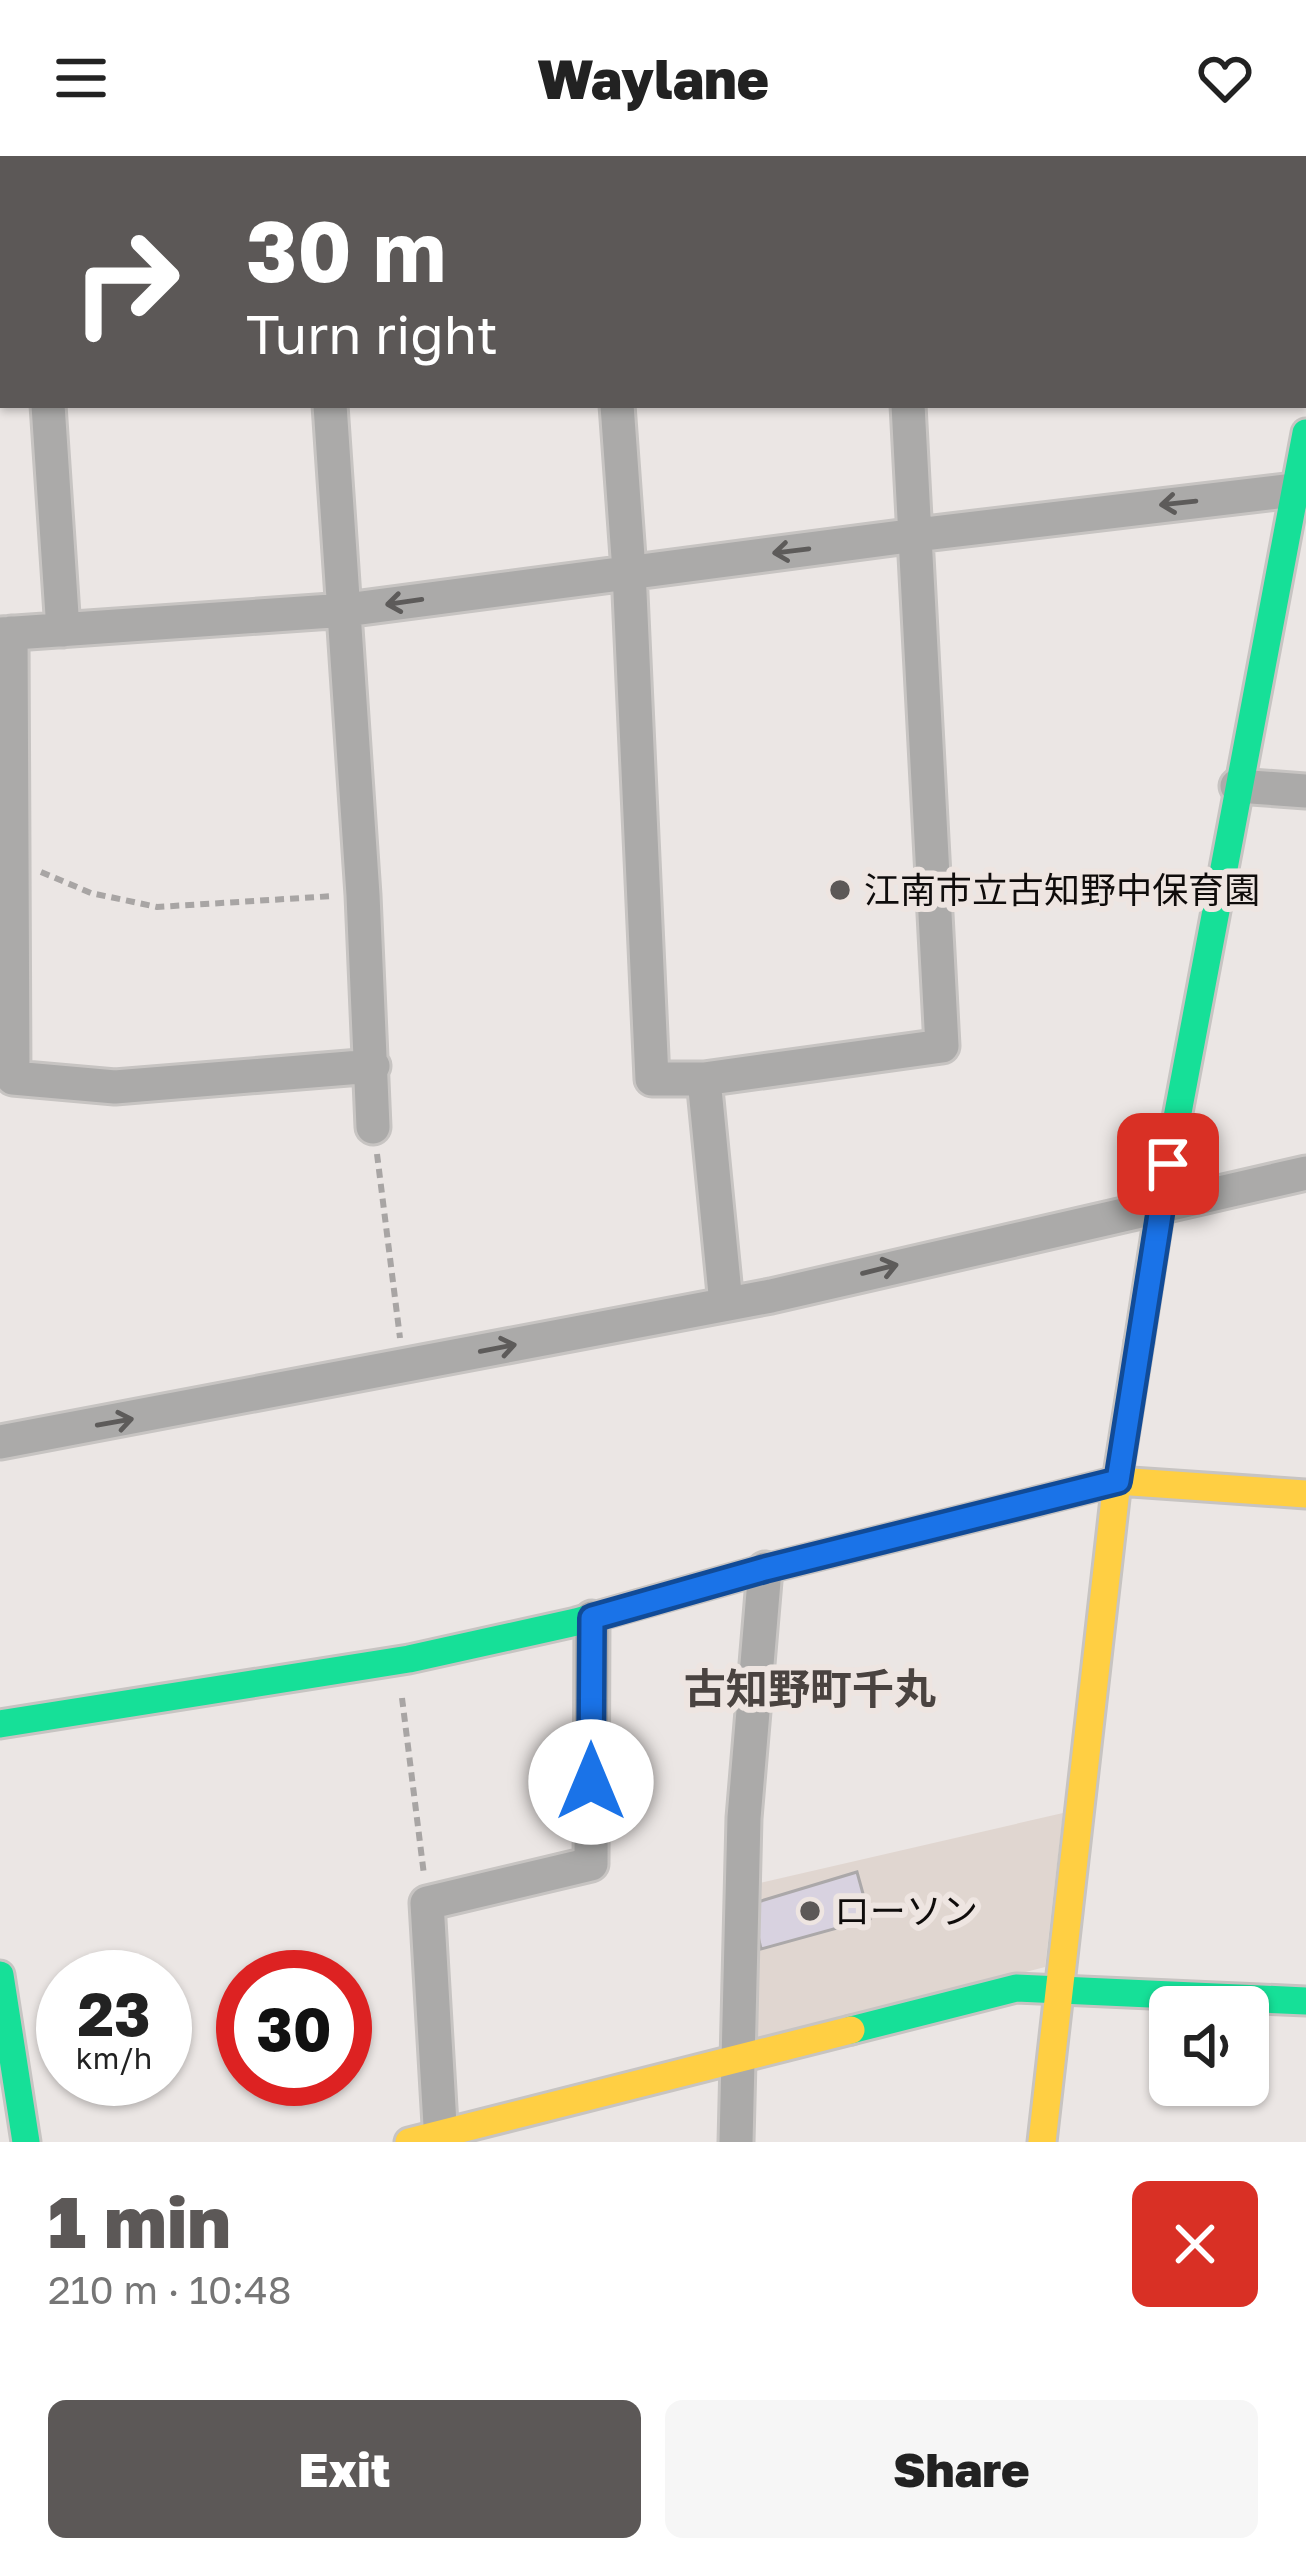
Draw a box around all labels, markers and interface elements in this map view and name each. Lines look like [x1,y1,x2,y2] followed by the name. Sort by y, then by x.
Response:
[48,45,114,111] icon: menu
[1192,45,1258,111] icon: heart
[537,46,769,111] text: Waylane
[246,200,446,300] text: 30 m
[48,204,204,360] icon: right
[246,301,498,366] text: Turn right
[1159,492,1198,515] one-way arrow
[772,540,811,562] one-way arrow
[386,591,425,614] one-way arrow
[864,868,1260,911] place label: 江南市立古知野中保育園
[827,877,853,903] marker: 江南市立古知野中保育園
[1117,1113,1219,1215] pin
[1135,1131,1201,1197] icon: arrive
[861,1257,899,1280] one-way arrow
[478,1336,517,1358] one-way arrow
[95,1410,134,1432] one-way arrow
[684,1663,936,1713] district label: 古知野町千丸
[528,1719,654,1845] position arrow
[834,1889,978,1932] place label: ローソン
[797,1898,823,1924] marker: ローソン
[216,1950,372,2106] speed limit sign: 30
[77,1977,151,2049] text: 23
[1149,1986,1269,2106] map controls
[1149,1986,1269,2106] button: sound
[76,2040,152,2076] text: km/h
[48,2177,231,2264] text: 1 min
[1132,2181,1258,2307] button: close
[48,2266,292,2313] text: 210 m · 10:48
[48,2400,641,2538] button: Exit
[665,2400,1258,2538] button: Share

